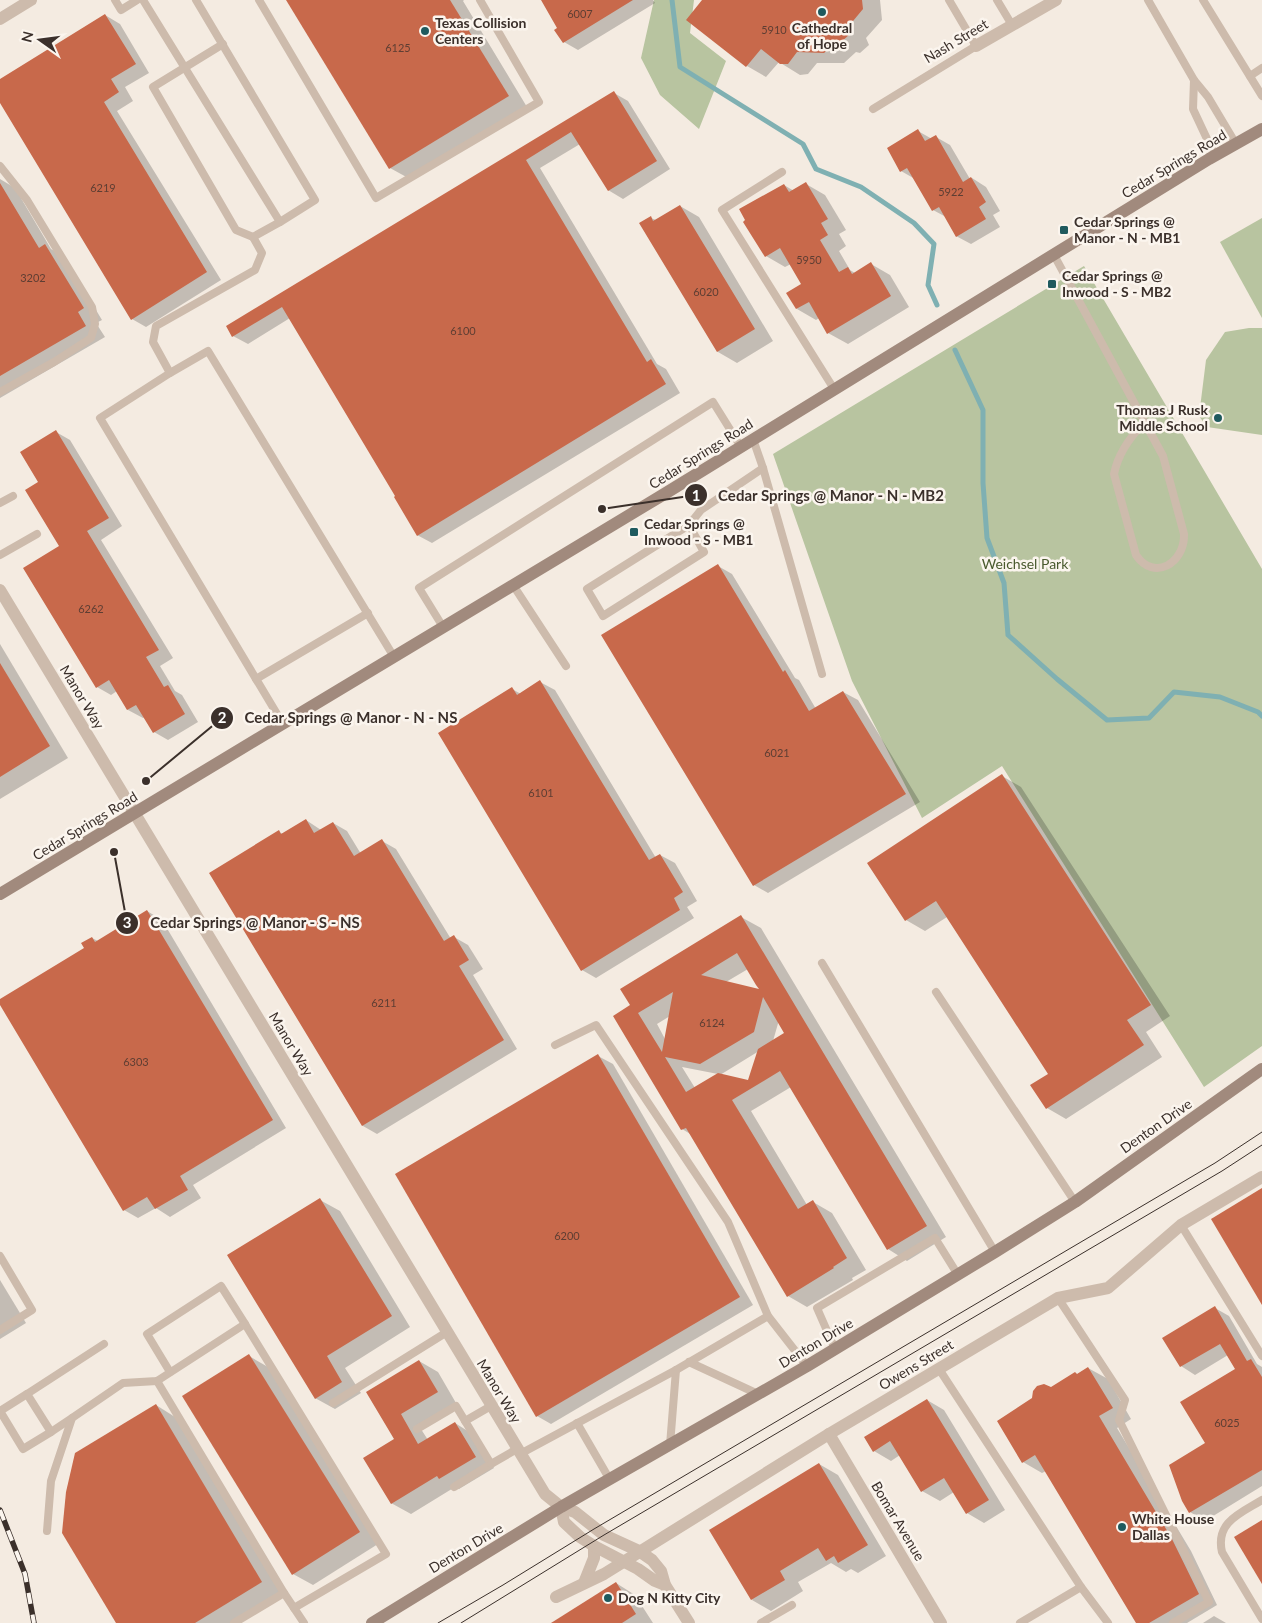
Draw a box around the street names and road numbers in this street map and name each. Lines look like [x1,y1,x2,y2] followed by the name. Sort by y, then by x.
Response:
[921,15,991,66] street label: Nash Street
[1118,126,1229,202] street label: Cedar Springs Road
[646,415,756,492] street label: Cedar Springs Road
[57,662,109,732] street label: Manor Way
[29,788,140,864] street label: Cedar Springs Road
[266,1009,318,1079] street label: Manor Way
[1117,1095,1195,1156] street label: Denton Drive
[776,1314,856,1371] street label: Denton Drive
[875,1336,956,1393] street label: Owens Street
[474,1356,526,1426] street label: Manor Way
[868,1478,929,1564] street label: Bomar Avenue
[426,1519,506,1576] street label: Denton Drive

